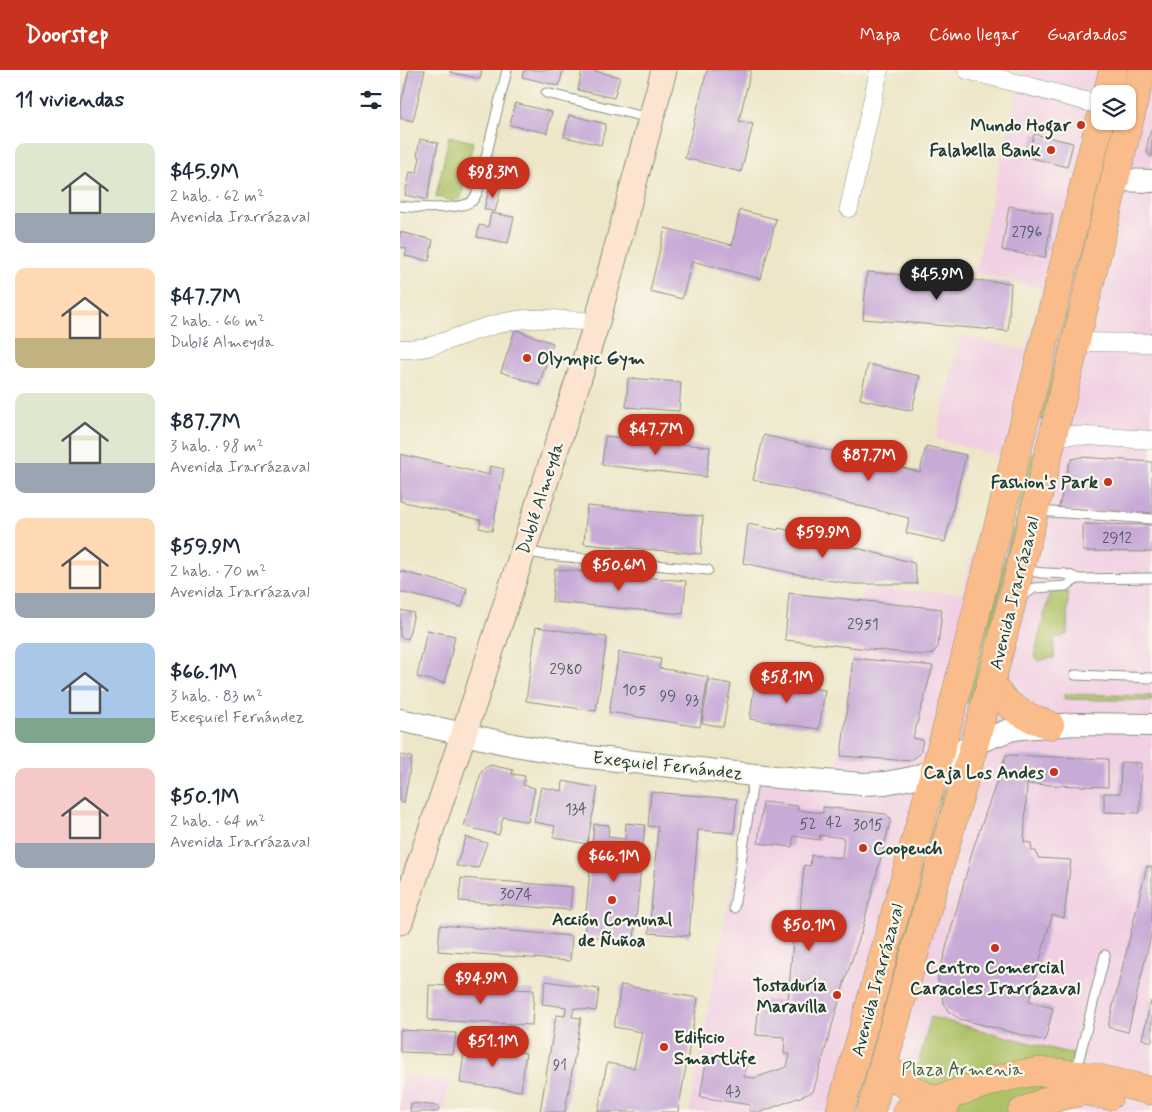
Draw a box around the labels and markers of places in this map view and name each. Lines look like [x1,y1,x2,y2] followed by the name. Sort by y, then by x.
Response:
[970,114,1072,140] place label: Mundo Hogar
[1075,119,1087,131] marker: Mundo Hogar
[930,139,1042,163] place label: Falabella Bank
[1045,144,1057,156] marker: Falabella Bank
[452,156,534,199] pin: $98.3M
[896,258,978,301] pin: $45.9M
[537,347,645,371] place label: Olympic Gym
[521,352,533,364] marker: Olympic Gym
[615,414,697,456] pin: $47.7M
[828,440,910,482] pin: $87.7M
[991,471,1098,495] place label: Fashion's Park
[1102,476,1114,488] marker: Fashion's Park
[782,516,864,559] pin: $59.9M
[578,550,660,592] pin: $50.6M
[746,662,828,704] pin: $58.1M
[923,761,1044,785] place label: Caja Los Andes
[1048,766,1060,778] marker: Caja Los Andes
[873,837,943,861] place label: Coopeuch
[573,840,655,883] pin: $66.1M
[857,842,869,854] marker: Coopeuch
[606,894,618,906] marker: Acción Comunal de Ñuñoa
[552,908,673,953] place label: Acción Comunal de Ñuñoa
[768,910,850,952] pin: $50.1M
[989,942,1001,954] marker: Centro Comercial Caracoles Irarrázaval
[910,956,1080,1001] place label: Centro Comercial Caracoles Irarrázaval
[440,962,522,1005] pin: $94.9M
[753,974,827,1019] place label: Tostaduría Maravilla
[831,989,843,1001] marker: Tostaduría Maravilla
[452,1026,534,1068] pin: $51.1M
[674,1026,756,1071] place label: Edificio Smartlife
[658,1041,670,1053] marker: Edificio Smartlife

